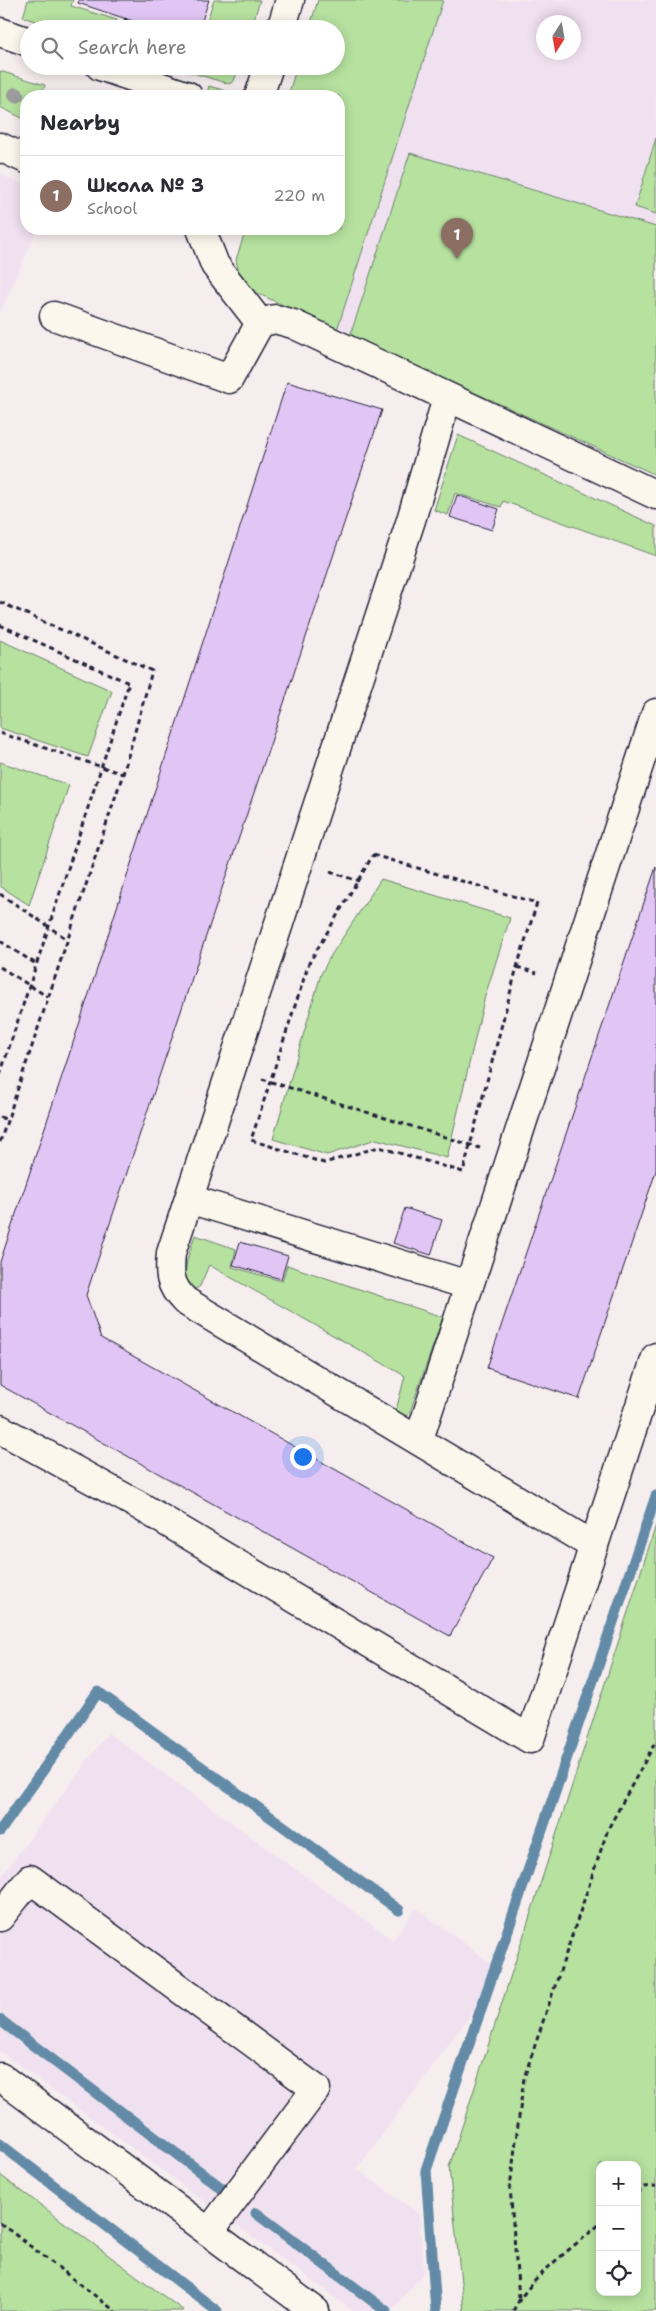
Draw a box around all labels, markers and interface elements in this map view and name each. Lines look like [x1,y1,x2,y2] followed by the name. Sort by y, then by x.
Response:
[536,15,581,60] north arrow
[20,20,345,75] search box
[38,34,66,62] icon: search
[78,35,187,60] text: Search here
[40,109,120,137] text: Nearby
[87,173,204,198] text: Школа № 3
[52,185,60,206] text: 1
[273,185,325,206] text: 220 m
[87,198,137,219] text: School
[441,218,473,259] pin: 1
[290,1444,316,1470] your location
[596,2161,641,2296] map controls
[596,2161,641,2206] button: +
[596,2206,641,2251] button: −
[596,2251,641,2296] button: locate

